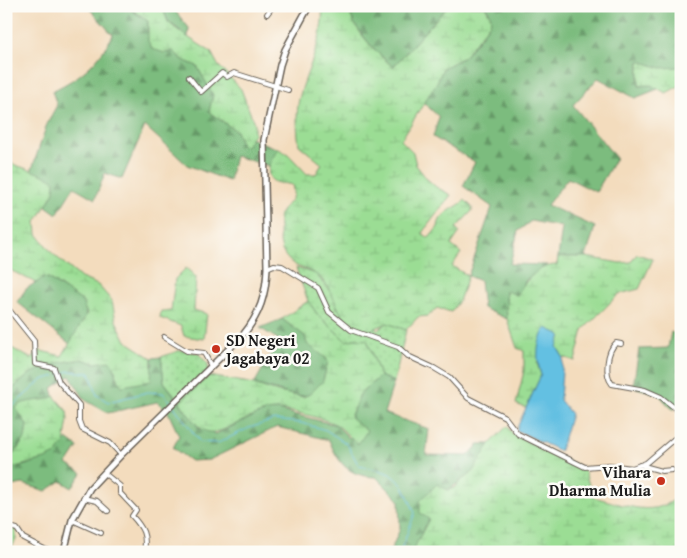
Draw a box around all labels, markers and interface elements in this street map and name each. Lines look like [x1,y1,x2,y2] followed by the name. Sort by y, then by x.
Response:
[223,328,310,370] place label: SD Negeri Jagabaya 02
[210,343,222,355] marker: SD Negeri Jagabaya 02
[549,460,652,502] place label: Vihara Dharma Mulia
[655,475,667,487] marker: Vihara Dharma Mulia

